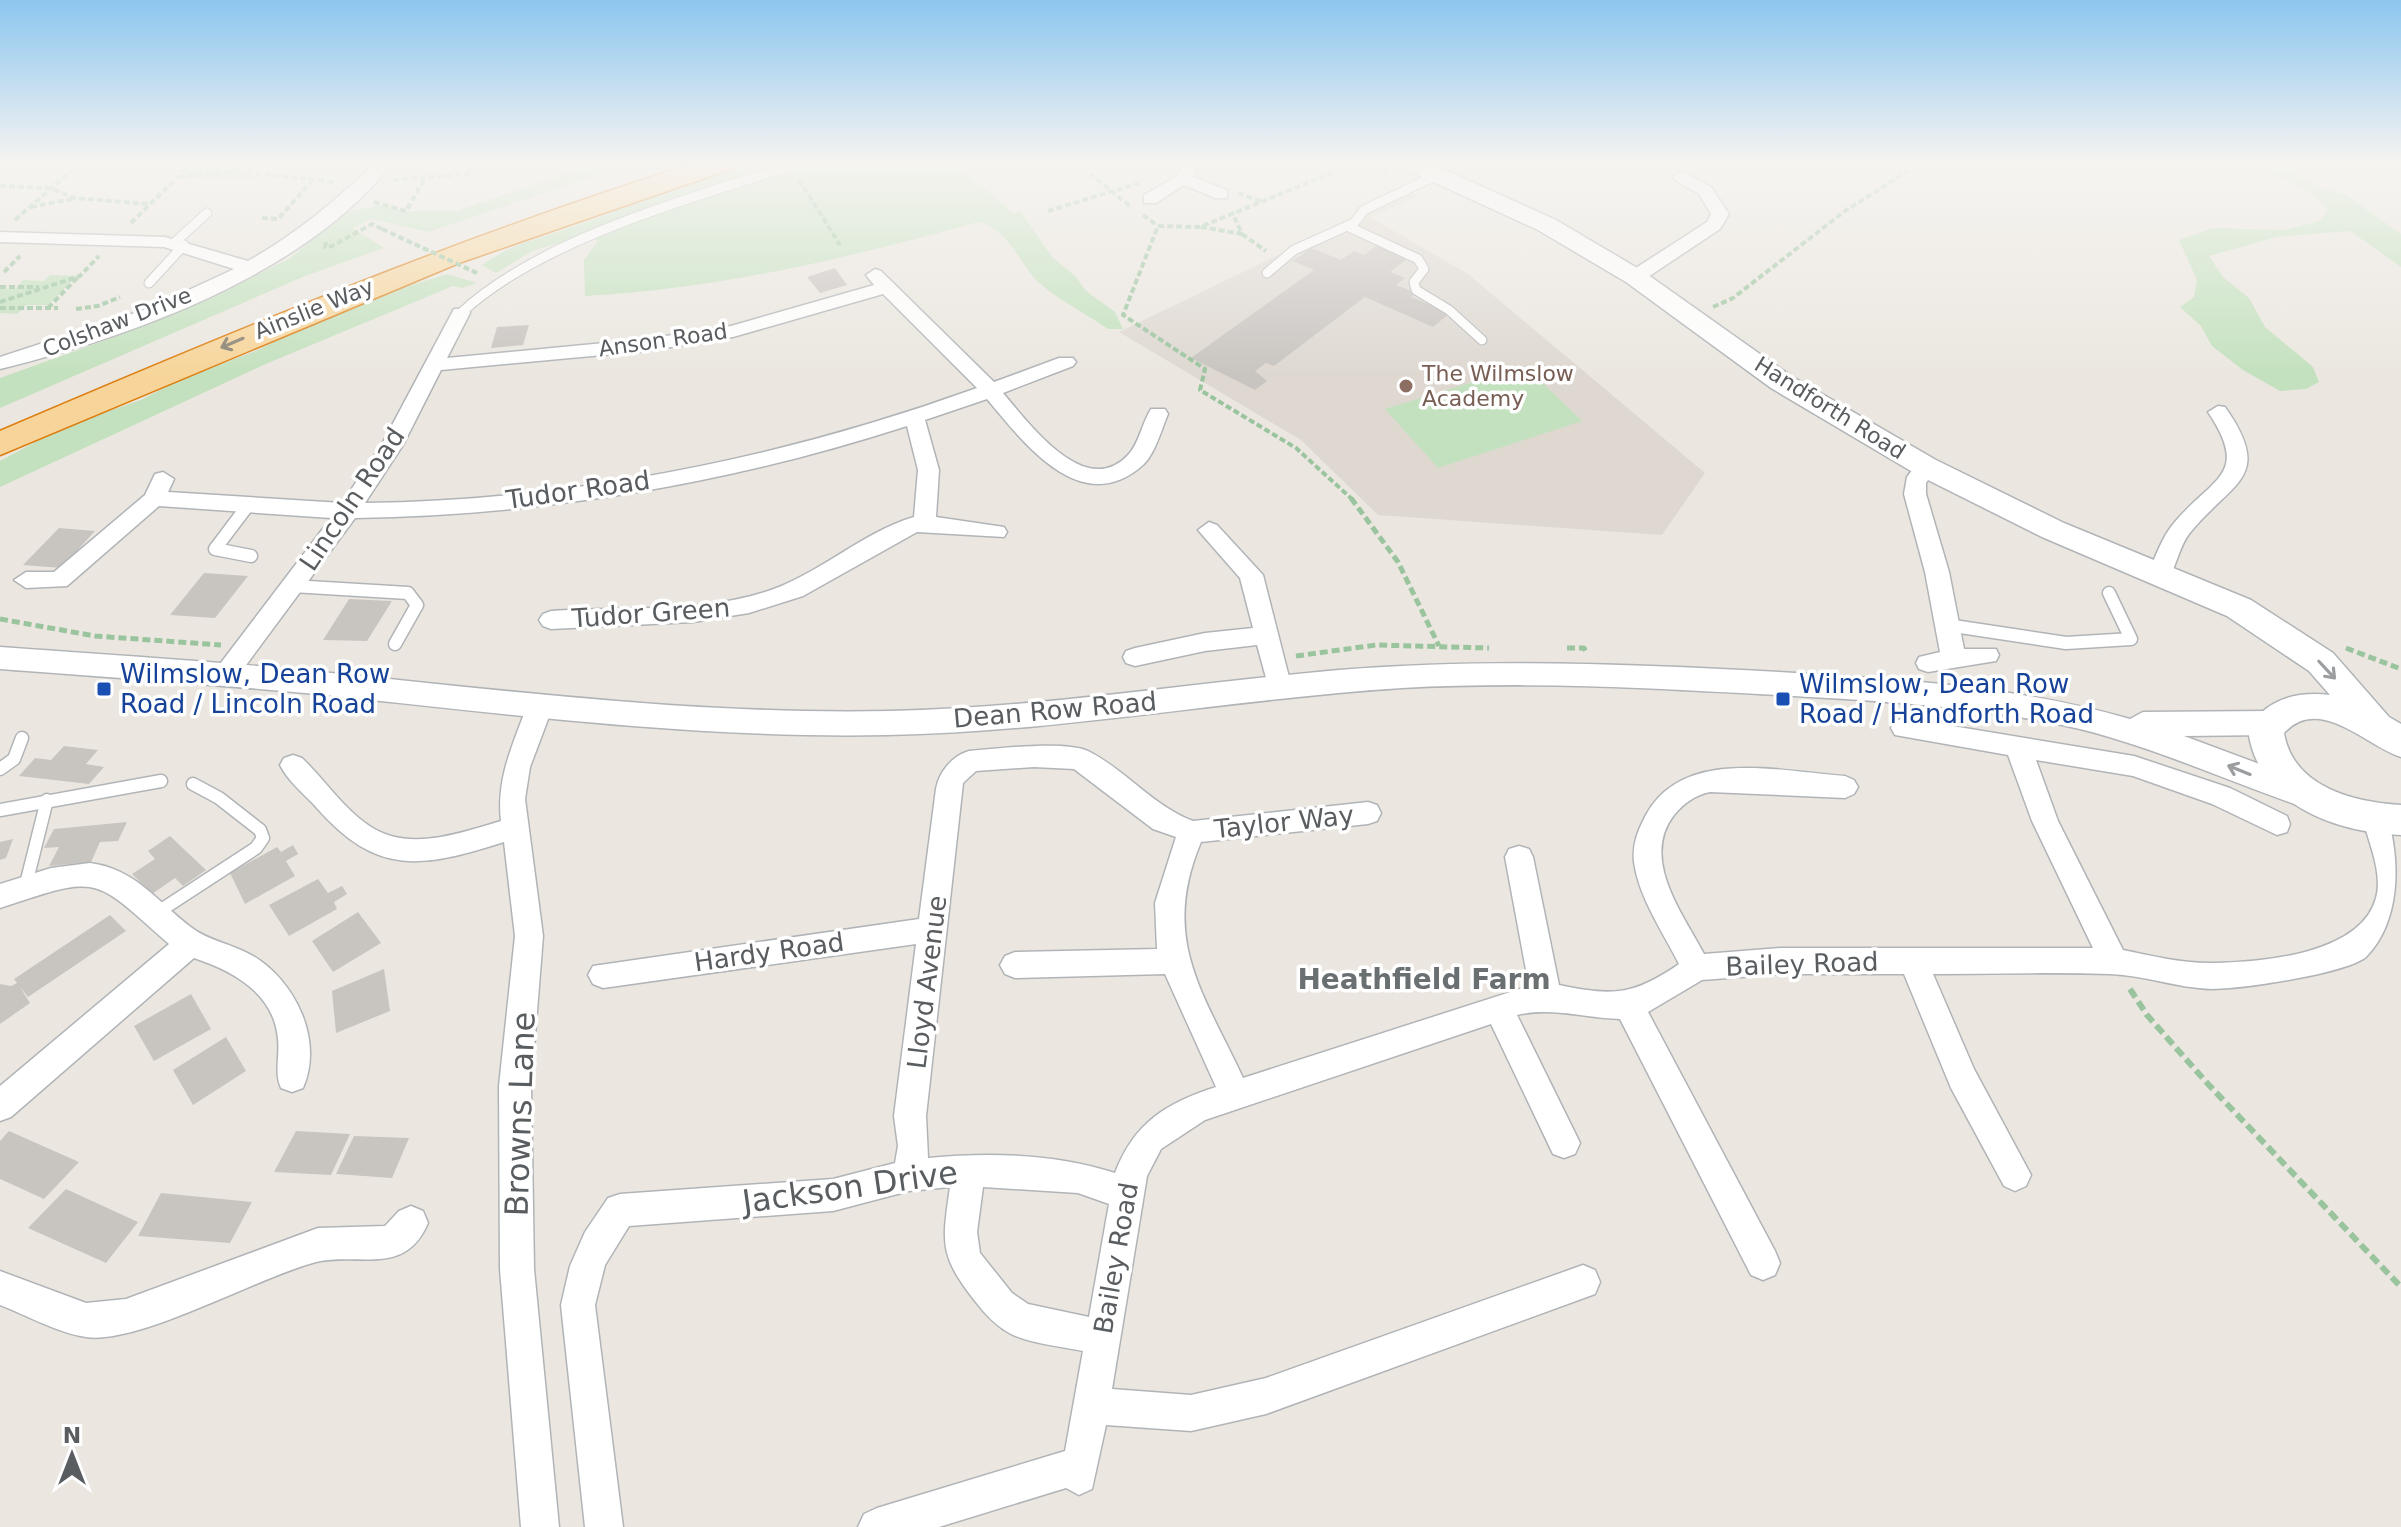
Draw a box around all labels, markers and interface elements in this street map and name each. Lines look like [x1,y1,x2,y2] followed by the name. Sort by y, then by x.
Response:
[251,274,377,344] street label: Ainslie Way
[39,282,195,362] street label: Colshaw Drive
[597,319,729,361] street label: Anson Road
[220,336,245,351] one-way arrow
[1750,352,1910,464] street label: Handforth Road
[1421,361,1574,411] place label: The Wilmslow Academy
[1397,377,1415,395] marker: The Wilmslow Academy
[293,422,411,576] street label: Lincoln Road
[503,465,652,515] street label: Tudor Road
[570,593,731,634] street label: Tudor Green
[120,659,390,719] place label: Wilmslow, Dean Row Road / Lincoln Road
[2317,660,2336,680] one-way arrow
[1799,669,2094,729] place label: Wilmslow, Dean Row Road / Handforth Road
[95,680,113,698] marker: Wilmslow, Dean Row Road / Lincoln Road
[952,686,1158,734] street label: Dean Row Road
[1774,690,1792,708] marker: Wilmslow, Dean Row Road / Handforth Road
[2227,762,2252,776] one-way arrow
[1212,800,1355,844] street label: Taylor Way
[901,894,953,1070] street label: Lloyd Avenue
[692,927,846,977] street label: Hardy Road
[1725,946,1879,982] street label: Bailey Road
[1297,963,1551,996] district label: Heathfield Farm
[497,1011,543,1217] street label: Browns Lane
[738,1153,960,1221] street label: Jackson Drive
[1088,1180,1144,1336] street label: Bailey Road
[32,1415,112,1495] north arrow
[63,1423,81,1448] text: N

